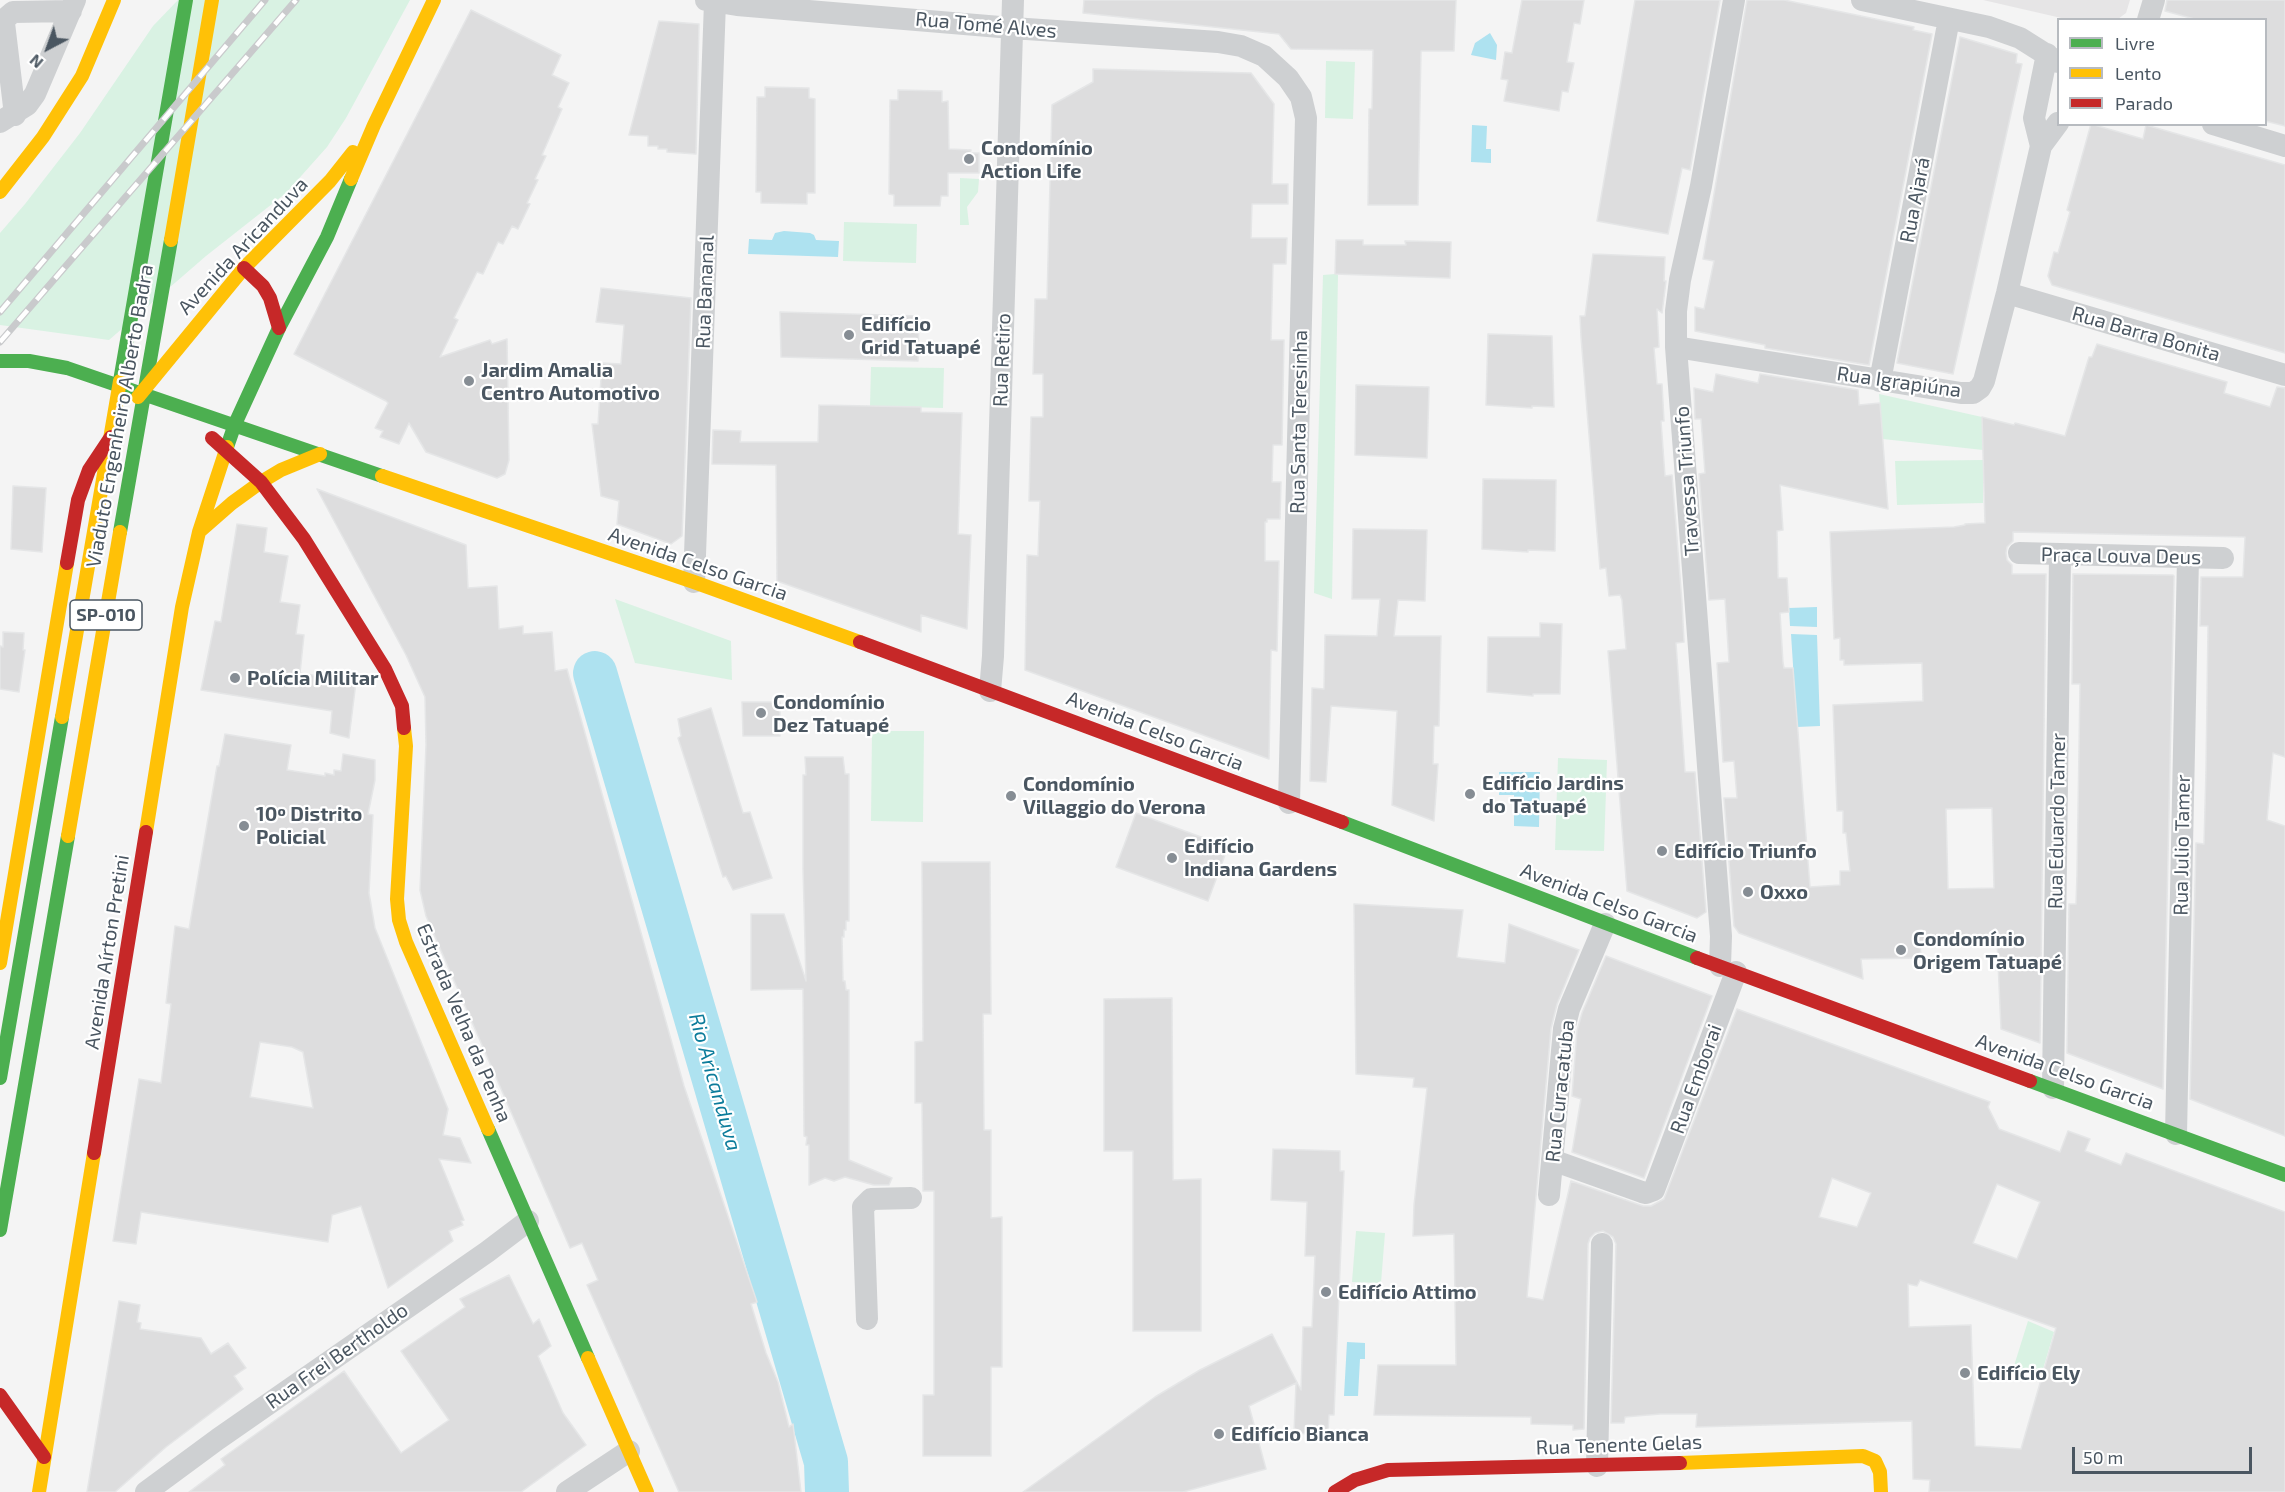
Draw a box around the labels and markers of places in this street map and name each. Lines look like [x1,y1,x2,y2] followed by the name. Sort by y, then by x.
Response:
[981,136,1093,183] place label: Condomínio Action Life
[962,152,976,166] marker: Condomínio Action Life
[861,312,981,359] place label: Edifício Grid Tatuapé
[842,328,856,342] marker: Edifício Grid Tatuapé
[481,358,660,405] place label: Jardim Amalia Centro Automotivo
[462,374,476,388] marker: Jardim Amalia Centro Automotivo
[247,666,379,690] place label: Polícia Militar
[228,671,242,685] marker: Polícia Militar
[773,690,889,737] place label: Condomínio Dez Tatuapé
[754,706,768,720] marker: Condomínio Dez Tatuapé
[1482,771,1624,818] place label: Edifício Jardins do Tatuapé
[1023,772,1206,819] place label: Condomínio Villaggio do Verona
[1463,787,1477,801] marker: Edifício Jardins do Tatuapé
[1004,789,1018,803] marker: Condomínio Villaggio do Verona
[256,802,362,849] place label: 10º Distrito Policial
[237,819,251,833] marker: 10º Distrito Policial
[1184,834,1337,881] place label: Edifício Indiana Gardens
[1674,839,1817,863] place label: Edifício Triunfo
[1655,844,1669,858] marker: Edifício Triunfo
[1165,851,1179,865] marker: Edifício Indiana Gardens
[1760,880,1808,904] place label: Oxxo
[1741,885,1755,899] marker: Oxxo
[1913,927,2062,974] place label: Condomínio Origem Tatuapé
[1894,943,1908,957] marker: Condomínio Origem Tatuapé
[1338,1280,1477,1304] place label: Edifício Attimo
[1319,1285,1333,1299] marker: Edifício Attimo
[1977,1361,2080,1385] place label: Edifício Ely
[1958,1366,1972,1380] marker: Edifício Ely
[1231,1422,1369,1446] place label: Edifício Bianca
[1212,1427,1226,1441] marker: Edifício Bianca

